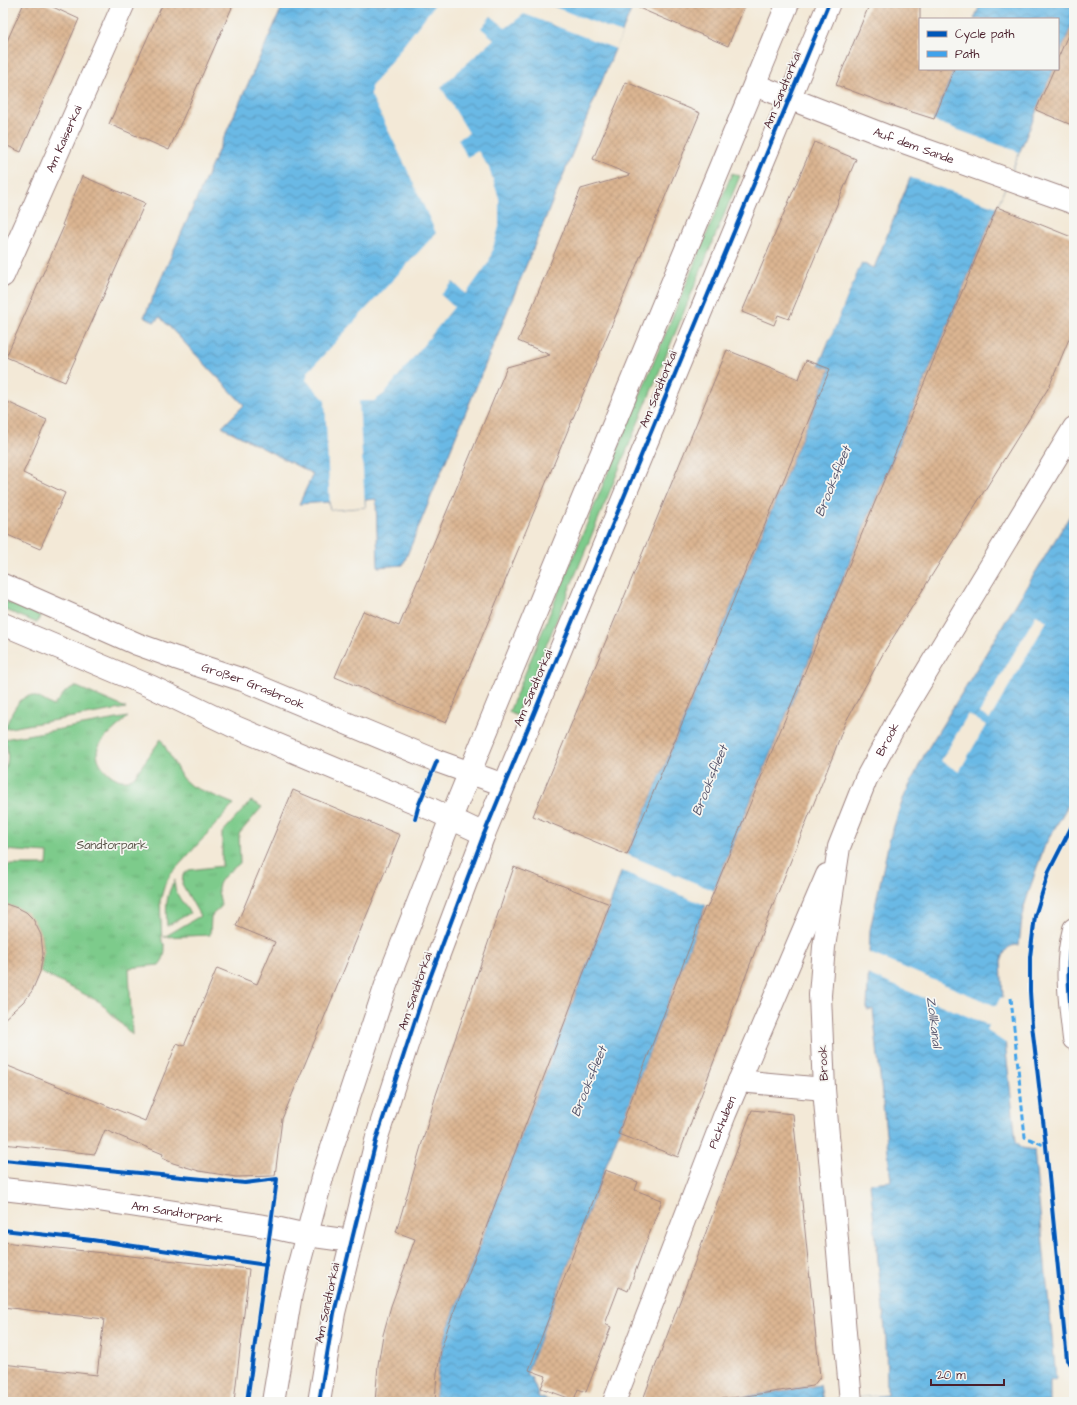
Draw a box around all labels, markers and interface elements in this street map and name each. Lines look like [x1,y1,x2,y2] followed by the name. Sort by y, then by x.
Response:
[919,18,1059,70] legend
[955,26,1014,44] text: Cycle path
[955,46,980,63] text: Path
[759,49,806,131] street label: Am Sandtorkai
[42,103,87,175] street label: Am Kaiserkai
[871,124,957,169] street label: Auf dem Sande
[635,348,682,430] street label: Am Sandtorkai
[811,442,856,519] water label: Brooksfleet
[510,647,557,729] street label: Am Sandtorkai
[199,659,308,714] street label: Großer Grasbrook
[872,719,904,759] street label: Brook
[688,741,733,818] water label: Brooksfleet
[77,837,148,854] park label: Sandtorpark
[394,950,437,1032] street label: Am Sandtorkai
[922,996,946,1051] water label: Zollkanal
[567,1042,612,1119] water label: Brooksfleet
[814,1044,833,1081] street label: Brook
[704,1093,741,1151] street label: Pickhuben
[130,1197,225,1229] street label: Am Sandtorpark
[311,1261,344,1345] street label: Am Sandtorkai
[931,1361,1004,1387] scale bar
[937,1367,966,1384] text: 20 m

